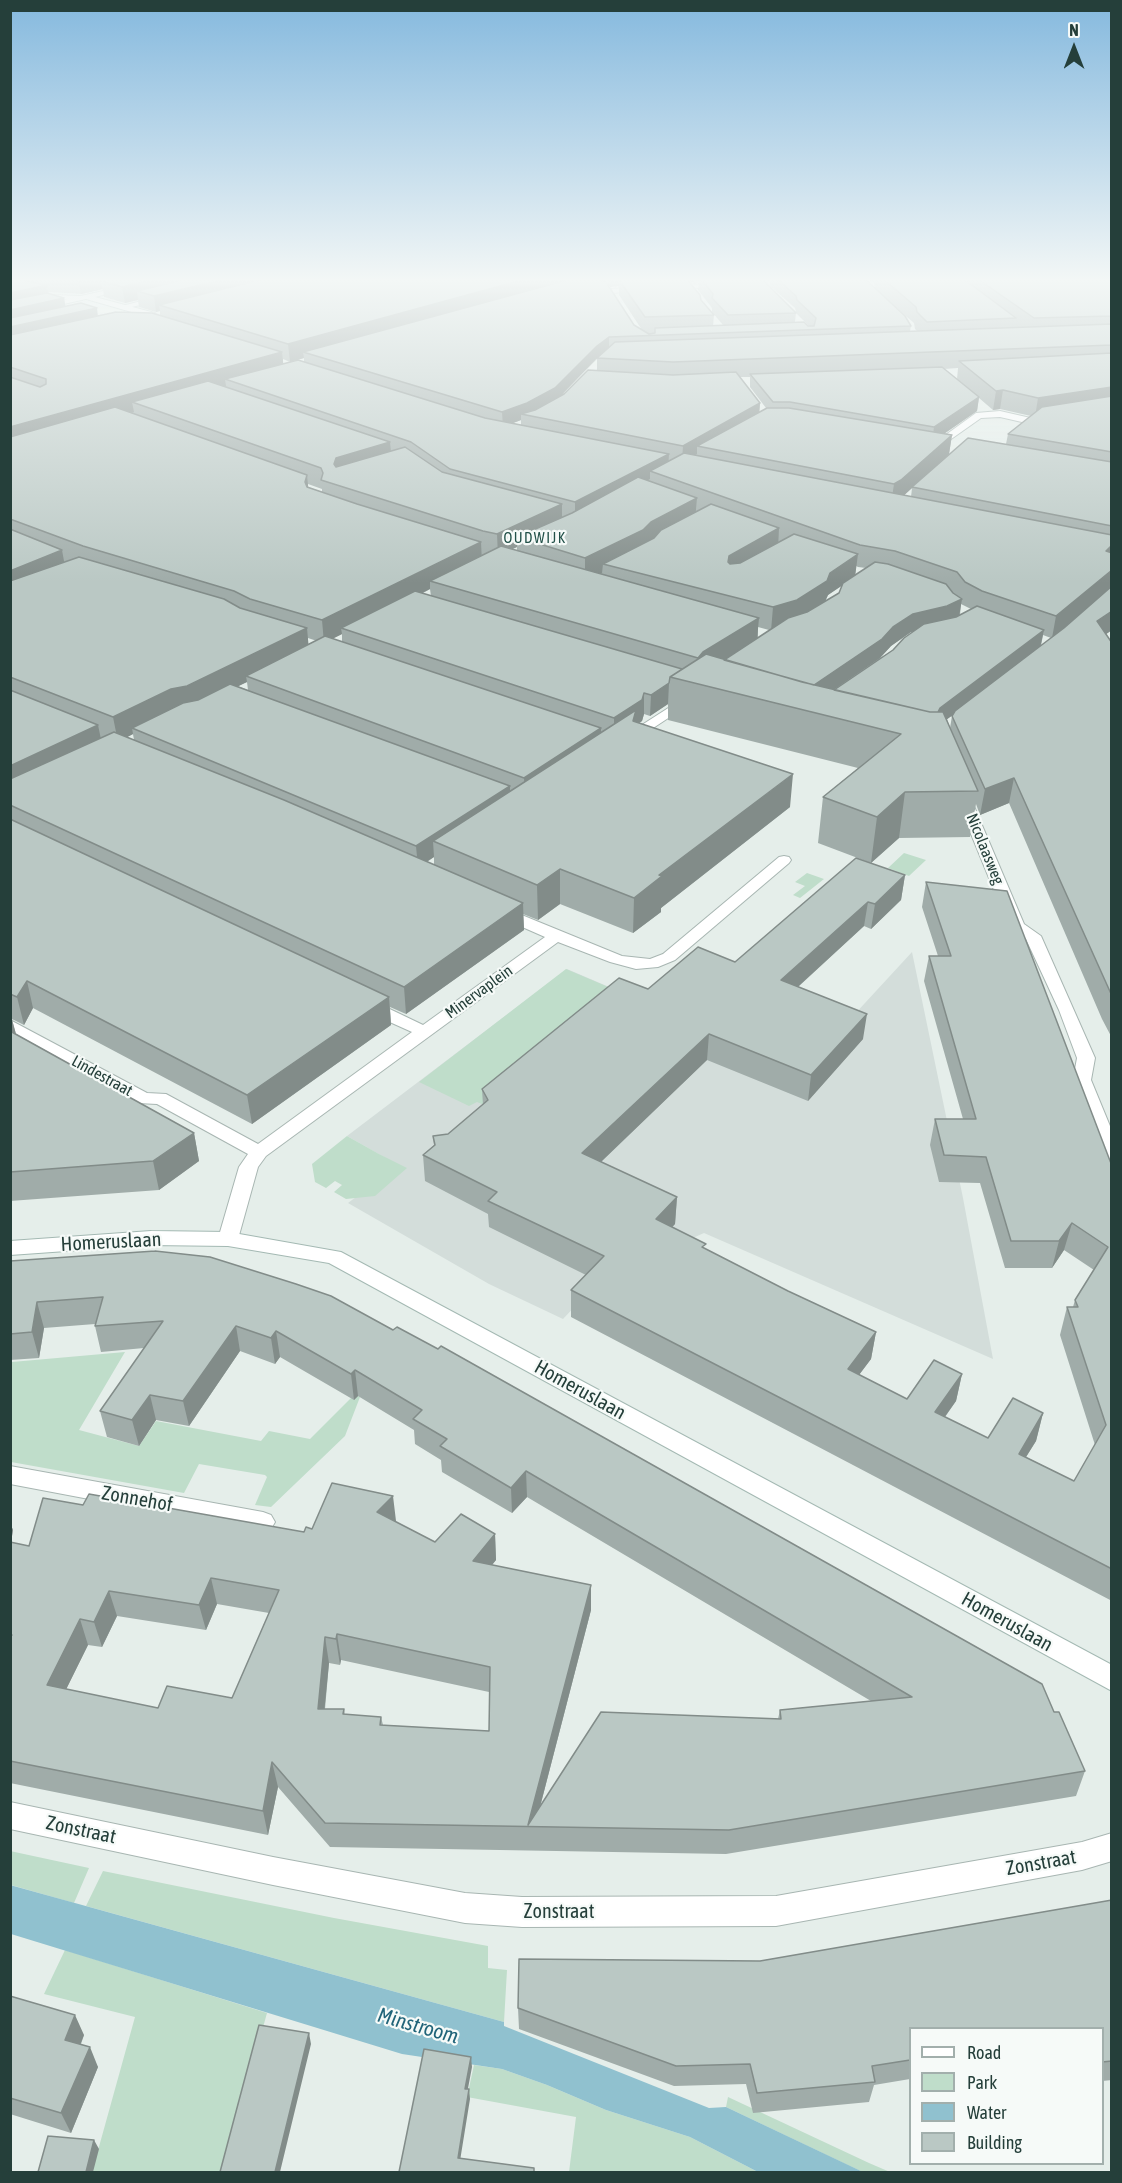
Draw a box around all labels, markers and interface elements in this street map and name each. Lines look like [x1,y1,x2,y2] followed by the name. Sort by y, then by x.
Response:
[1044,18,1104,78] north arrow
[1069,21,1079,39] text: N
[503,529,567,547] district label: OUDWIJK
[962,811,1008,887] street label: Nicolaasweg
[442,961,516,1023] street label: Minervaplein
[68,1051,136,1101] street label: Lindestraat
[60,1227,162,1257] street label: Homeruslaan
[530,1355,630,1425] street label: Homeruslaan
[100,1481,174,1517] street label: Zonnehof
[957,1587,1057,1657] street label: Homeruslaan
[44,1811,118,1849] street label: Zonstraat
[1004,1845,1078,1881] street label: Zonstraat
[524,1900,594,1924] street label: Zonstraat
[375,2002,461,2050] water label: Minstroom
[909,2027,1104,2165] legend
[967,2042,1001,2063] text: Road
[967,2072,997,2093] text: Park
[967,2102,1006,2123] text: Water
[967,2132,1022,2153] text: Building

